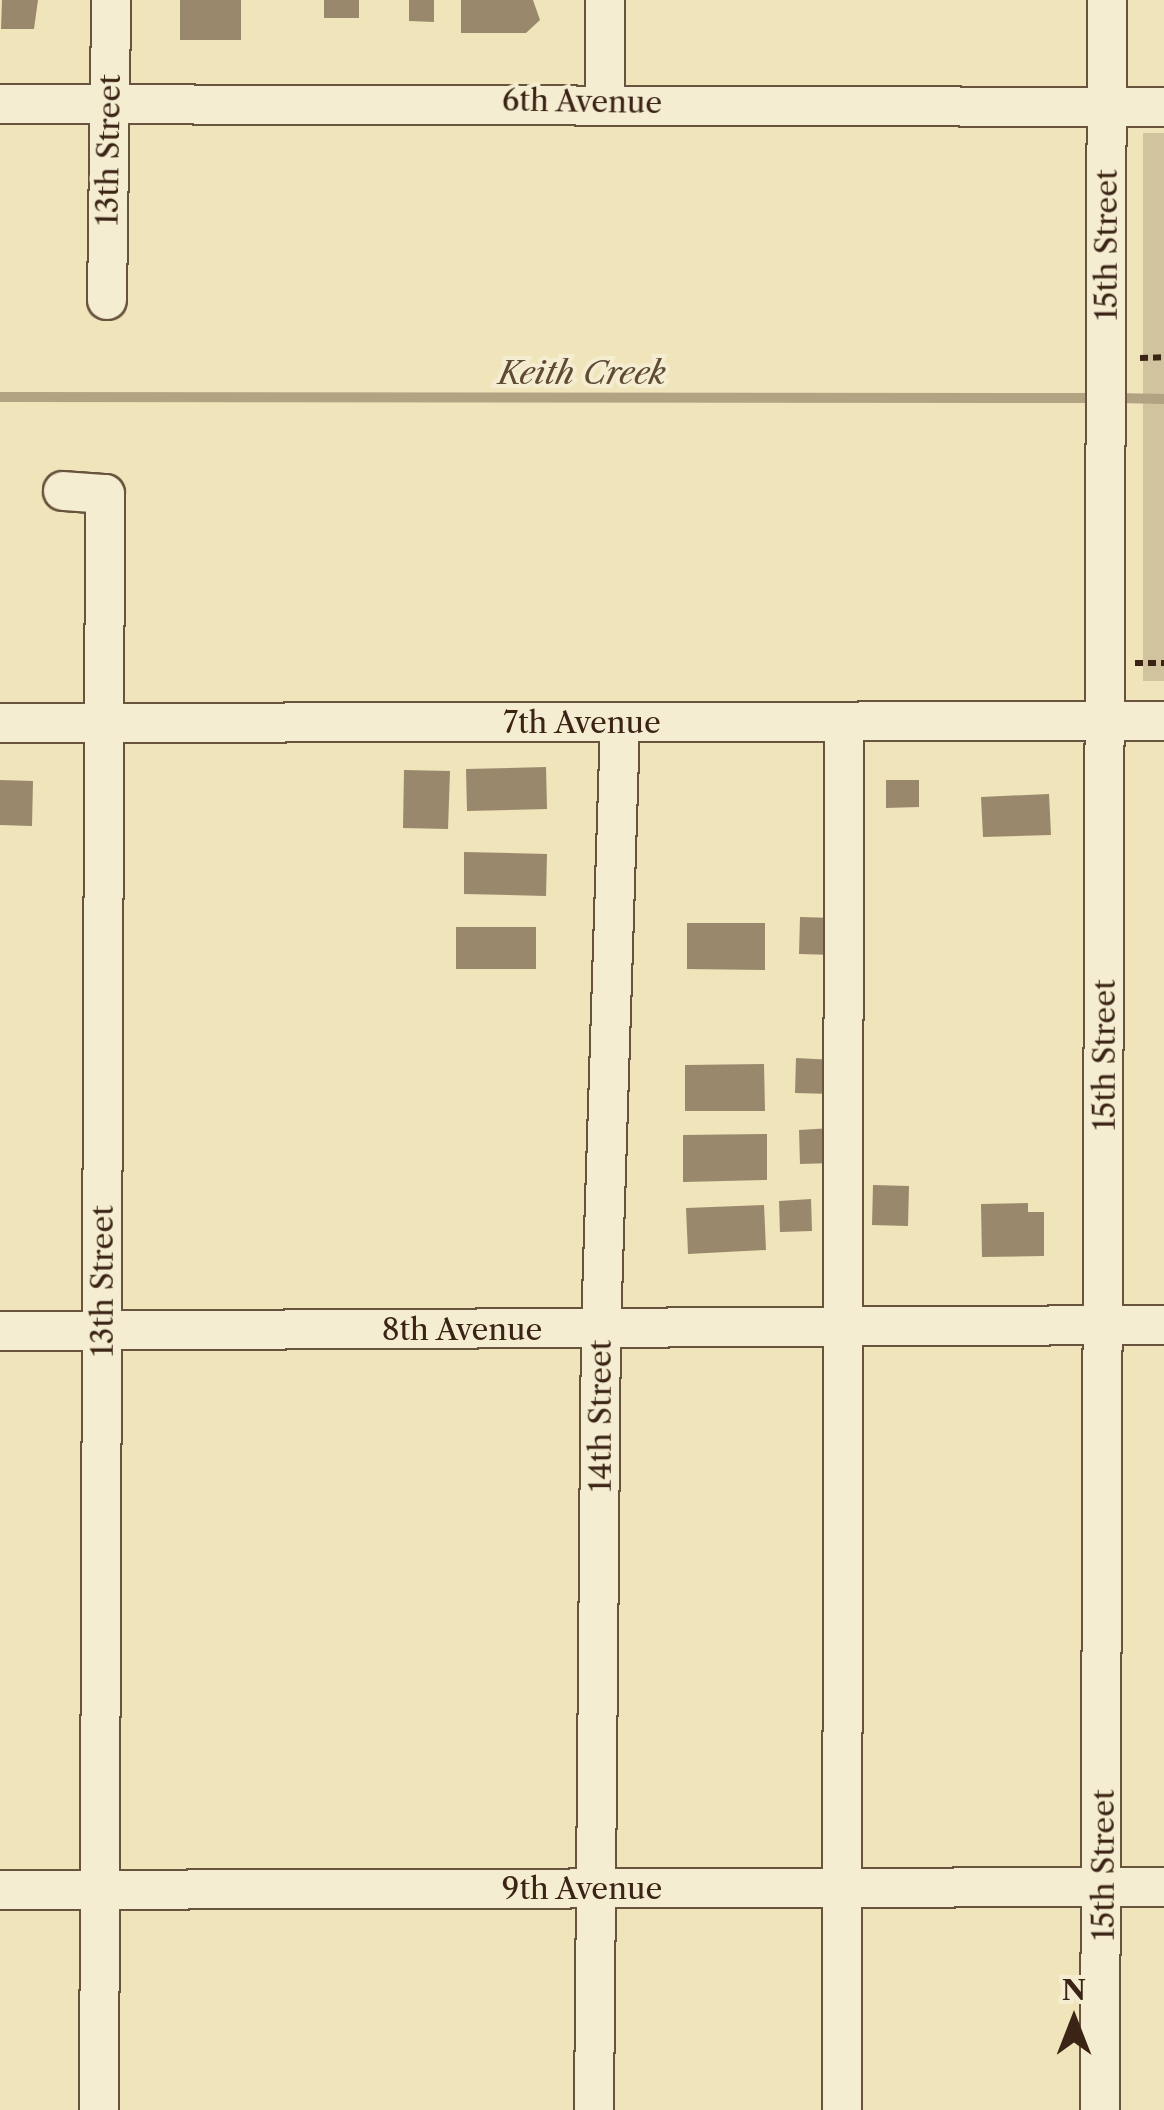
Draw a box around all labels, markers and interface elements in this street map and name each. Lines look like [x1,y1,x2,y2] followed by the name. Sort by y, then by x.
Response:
[90,74,128,226] street label: 13th Street
[501,83,663,121] street label: 6th Avenue
[1089,169,1125,321] street label: 15th Street
[498,354,666,392] water label: Keith Creek
[503,705,661,741] street label: 7th Avenue
[1087,979,1123,1131] street label: 15th Street
[85,1205,121,1357] street label: 13th Street
[381,1312,543,1348] street label: 8th Avenue
[583,1340,619,1492] street label: 14th Street
[1086,1789,1122,1941] street label: 15th Street
[501,1871,663,1907] street label: 9th Avenue
[1024,1970,1124,2070] north arrow
[1062,1973,1086,2007] text: N

